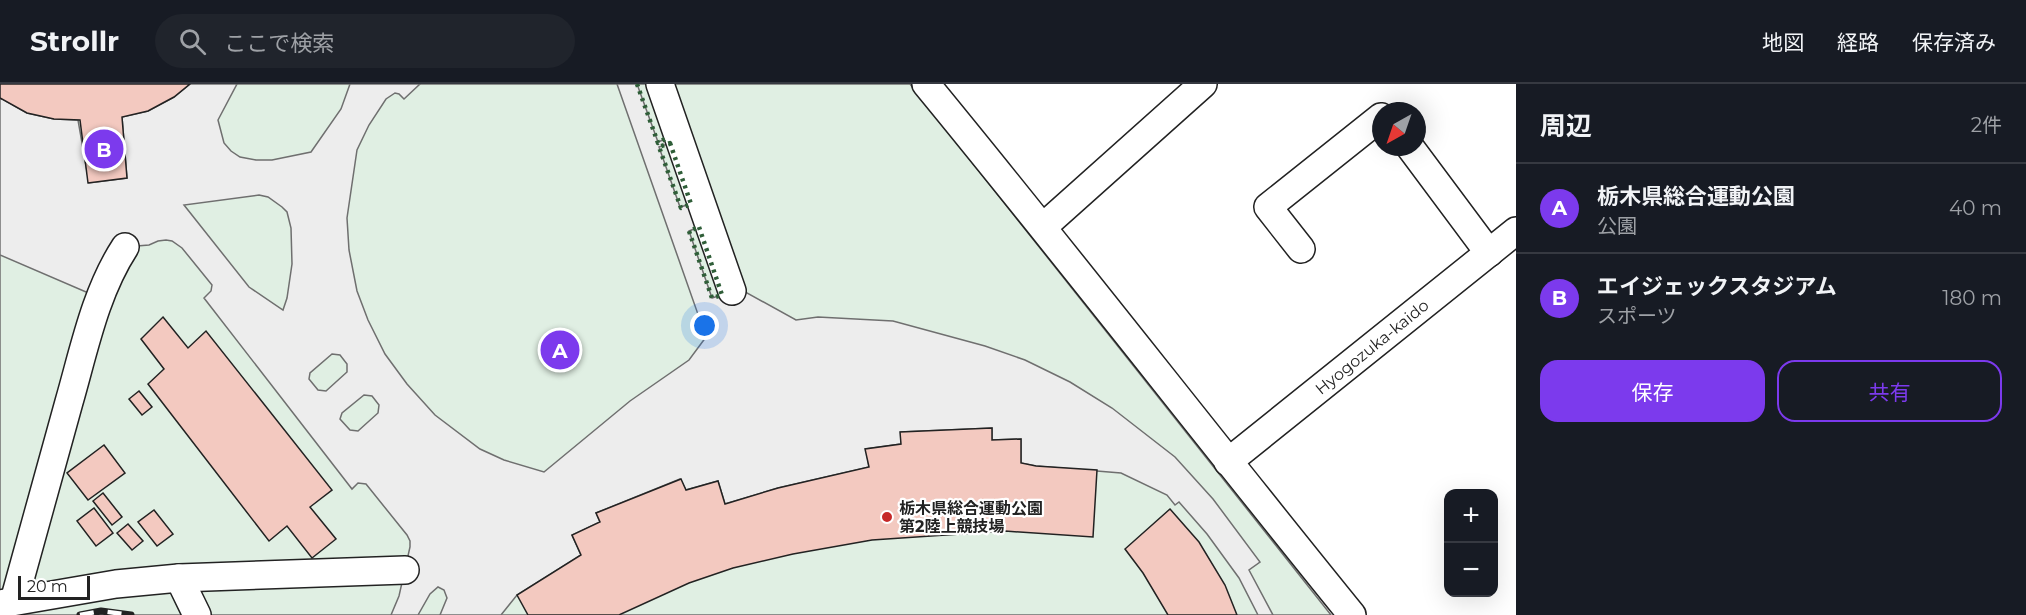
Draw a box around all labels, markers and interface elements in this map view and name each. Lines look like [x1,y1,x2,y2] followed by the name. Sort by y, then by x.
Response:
[155,14,575,68] search box
[30,24,119,58] text: Strollr
[176,25,209,58] icon: search
[224,30,334,57] text: ここで検索
[1762,30,1804,55] text: 地図
[1837,30,1879,55] text: 経路
[1912,30,1996,55] text: 保存済み
[1372,102,1426,156] north arrow
[1540,110,1592,142] text: 周辺
[1971,113,2002,137] text: 2件
[84,126,124,172] pin: B
[1597,183,1795,210] text: 栃木県総合運動公園
[1552,196,1567,220] text: A
[1949,196,2002,220] text: 40 m
[1597,214,1637,238] text: 公園
[1597,273,1837,300] text: エイジェックスタジアム
[1552,286,1567,310] text: B
[1942,286,2002,310] text: 180 m
[1312,295,1432,399] street label: Hyogozuka-kaido
[1597,304,1677,328] text: スポーツ
[690,311,719,340] your location
[540,328,580,372] pin: A
[1540,360,1765,422] button: 保存
[1777,360,2002,422] button: 共有
[1444,489,1498,597] map controls
[1444,489,1498,543] button: +
[899,499,1043,536] place label: 栃木県総合運動公園 第2陸上競技場
[880,510,894,524] marker: 栃木県総合運動公園 第2陸上競技場
[1444,543,1498,597] button: −
[18,573,90,600] scale bar
[27,577,68,596] text: 20 m

